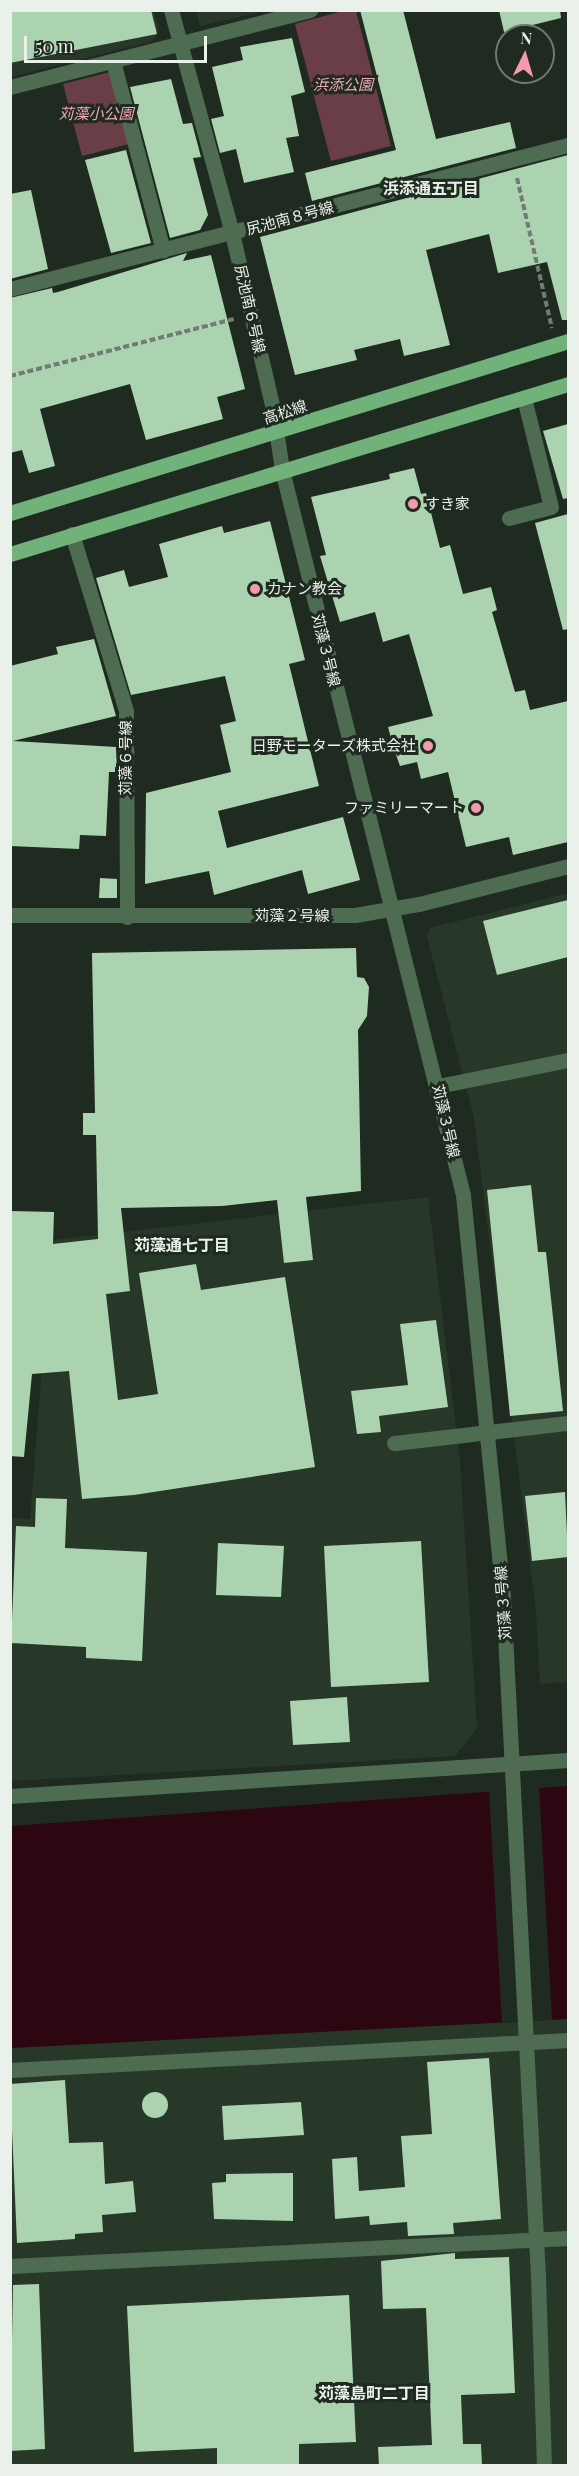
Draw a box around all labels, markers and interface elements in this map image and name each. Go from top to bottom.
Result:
scale bar [27,24,210,62]
north arrow [495,24,555,84]
text: N [520,27,533,49]
text: 50 m [35,34,74,58]
park label: 浜添公園 [313,76,373,94]
park label: 苅藻小公園 [59,105,133,123]
district label: 浜添通五丁目 [383,178,479,198]
street label: 尻池南８号線 [244,198,336,238]
street label: 尻池南６号線 [231,263,269,355]
street label: 高松線 [261,396,309,428]
place label: すき家 [425,495,470,513]
marker: すき家 [406,497,420,511]
place label: カナン教会 [267,580,342,598]
marker: カナン教会 [248,582,262,596]
street label: 苅藻３号線 [308,611,344,689]
street label: 苅藻６号線 [117,721,135,795]
place label: 日野モーターズ株式会社 [251,737,416,755]
marker: 日野モーターズ株式会社 [421,739,435,753]
place label: ファミリーマート [344,799,464,817]
marker: ファミリーマート [469,801,483,815]
street label: 苅藻２号線 [255,907,329,925]
street label: 苅藻３号線 [429,1082,463,1160]
district label: 苅藻通七丁目 [134,1235,230,1255]
street label: 苅藻３号線 [491,1565,515,1641]
district label: 苅藻島町二丁目 [318,2383,430,2403]

